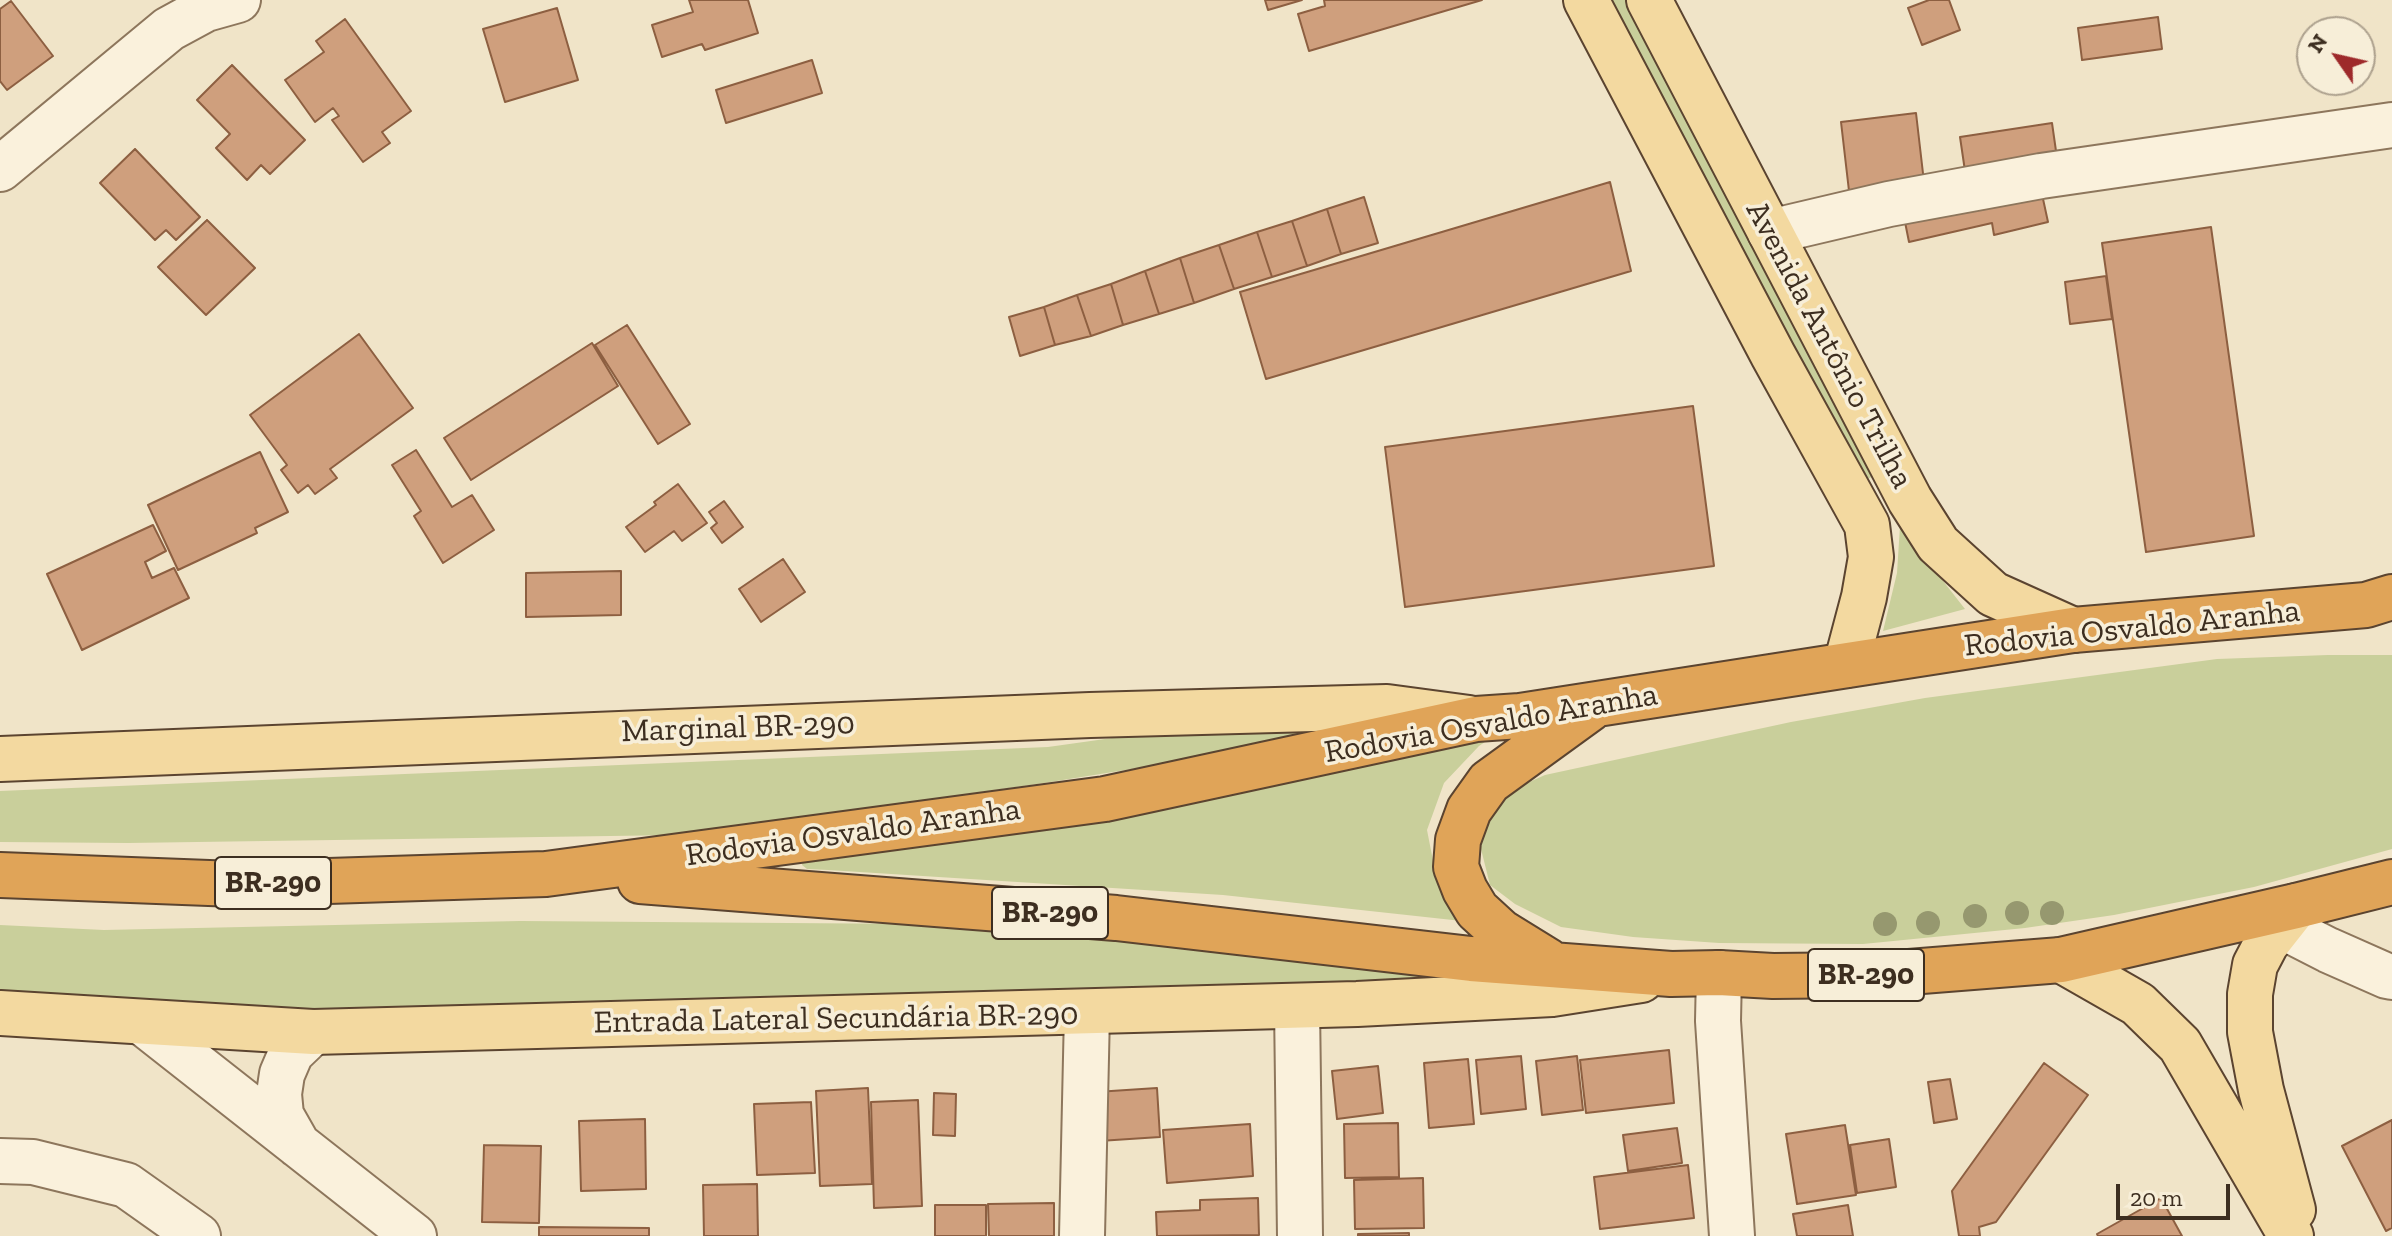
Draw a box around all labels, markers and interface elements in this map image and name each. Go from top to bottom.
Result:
north arrow [2296,16,2376,96]
text: N [2301,29,2333,58]
street label: Avenida Antônio Trilha [1737,195,1921,495]
street label: Rodovia Osvaldo Aranha [1962,592,2302,666]
street label: Rodovia Osvaldo Aranha [1322,676,1660,772]
street label: Marginal BR-290 [620,705,856,751]
street label: Rodovia Osvaldo Aranha [683,791,1023,875]
road number: BR-290 [215,857,331,909]
road number: BR-290 [992,887,1108,939]
road number: BR-290 [1808,949,1924,1001]
street label: Entrada Lateral Secundária BR-290 [593,996,1079,1042]
scale bar [2120,1168,2234,1218]
text: 20 m [2130,1183,2182,1212]

